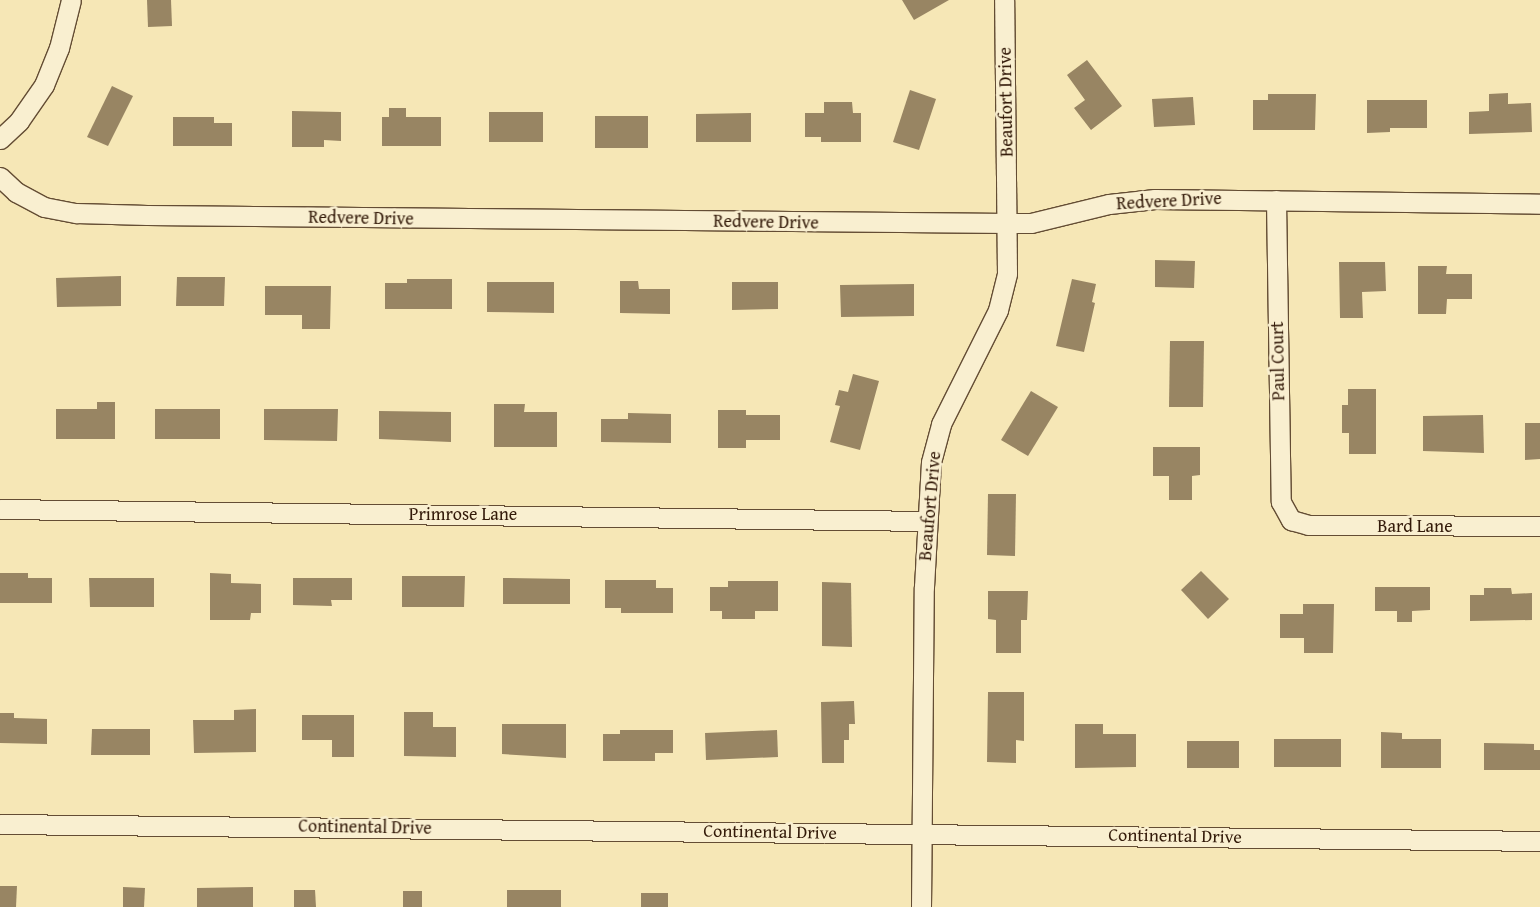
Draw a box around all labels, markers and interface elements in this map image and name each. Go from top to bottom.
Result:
street label: Beaufort Drive [994,47,1018,157]
street label: Redvere Drive [1116,187,1222,215]
street label: Redvere Drive [308,206,414,230]
street label: Redvere Drive [713,210,819,234]
street label: Paul Court [1267,321,1289,401]
street label: Beaufort Drive [914,450,946,562]
street label: Primrose Lane [409,503,517,525]
street label: Bard Lane [1377,515,1453,537]
street label: Continental Drive [298,815,432,839]
street label: Continental Drive [703,820,837,844]
street label: Continental Drive [1108,824,1242,848]

